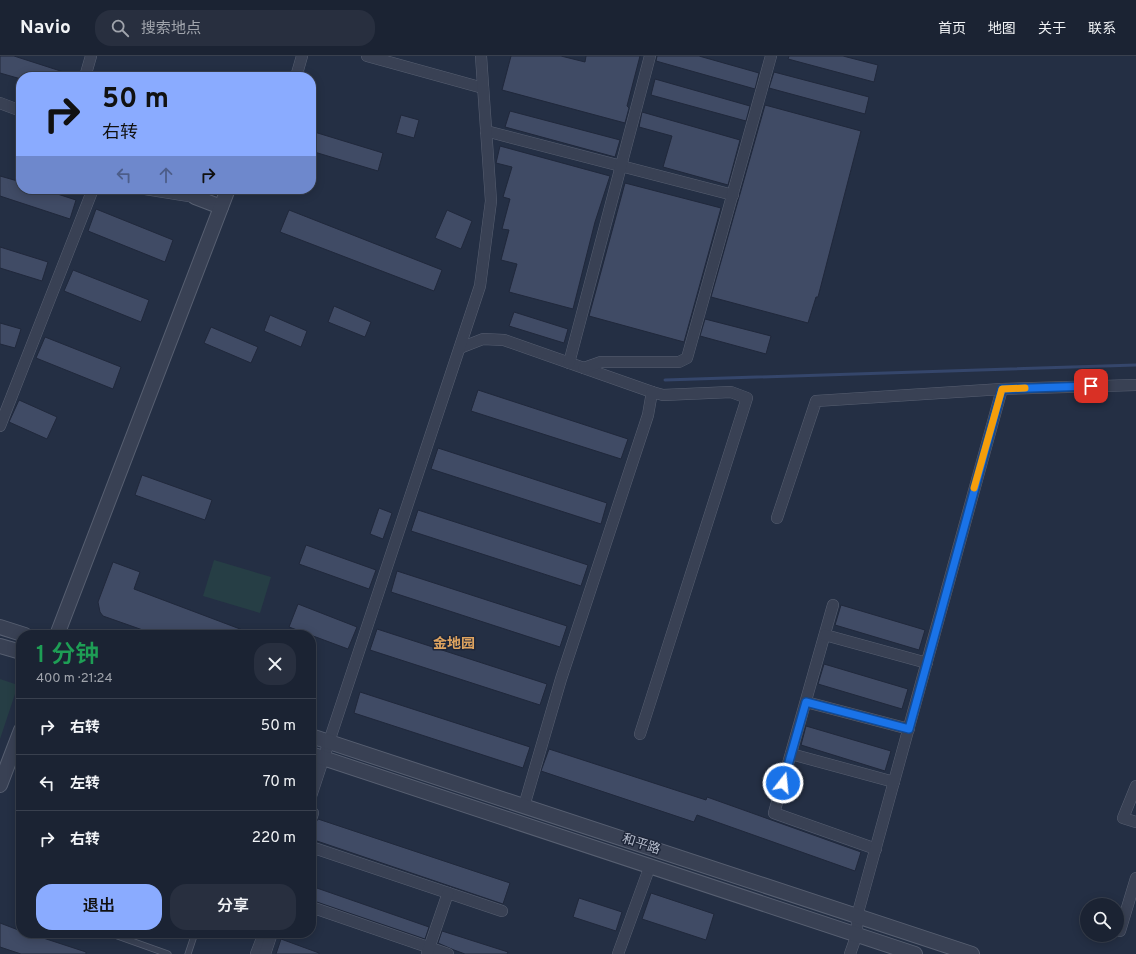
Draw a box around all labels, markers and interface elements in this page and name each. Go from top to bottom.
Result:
search box [95,10,375,46]
text: Navio [20,16,71,40]
icon: search [109,17,131,39]
text: 搜索地点 [141,20,201,39]
text: 首页 [938,21,966,38]
text: 地图 [988,21,1016,38]
text: 关于 [1038,21,1066,38]
text: 联系 [1088,21,1116,38]
text: 50 m [102,82,169,118]
icon: right [36,88,88,140]
text: 右转 [102,122,138,145]
icon: left [113,164,135,186]
icon: ahead [155,164,177,186]
icon: right [197,164,219,186]
pin [1074,369,1108,403]
icon: arrive [1080,375,1102,397]
district label: 金地园 [433,636,475,653]
text: 1 分钟 [36,641,99,671]
button: close [254,643,296,685]
text: 400 m · 21:24 [36,671,112,687]
icon: right [36,716,58,738]
text: 50 m [261,717,296,736]
text: 右转 [70,719,100,738]
position arrow [762,762,804,804]
icon: left [36,772,58,794]
text: 70 m [263,773,296,792]
text: 左转 [70,775,100,794]
icon: right [36,828,58,850]
text: 220 m [252,829,296,848]
text: 右转 [70,831,100,850]
street label: 和平路 [620,831,662,859]
button: 退出 [36,884,162,930]
button: 分享 [170,884,296,930]
map controls [1080,898,1124,942]
button: search [1080,898,1124,942]

